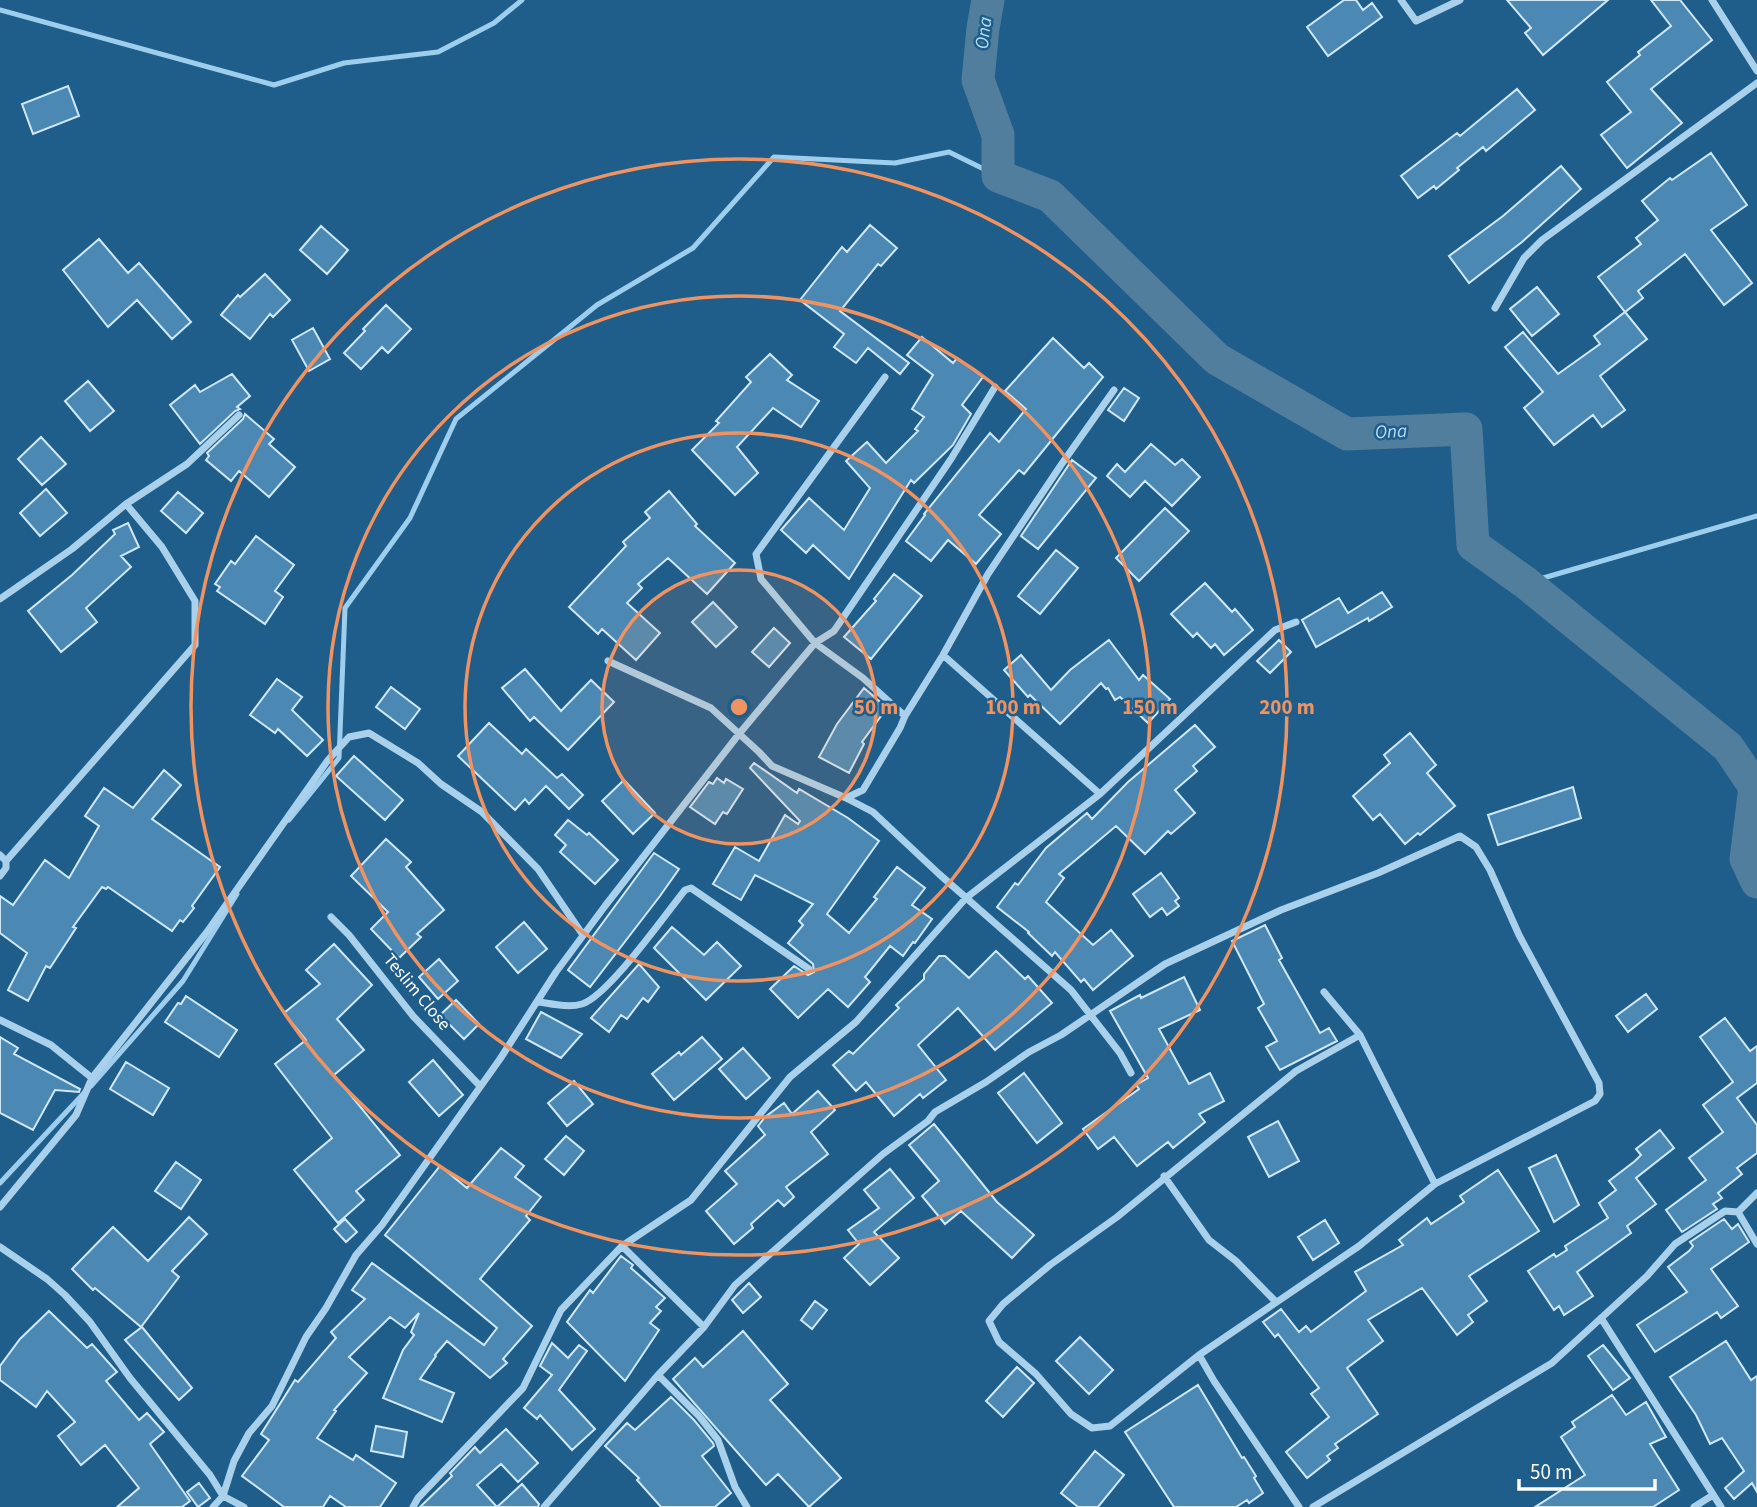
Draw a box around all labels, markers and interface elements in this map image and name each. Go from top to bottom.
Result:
water label: Ona [969,15,999,51]
water label: Ona [1374,418,1408,446]
text: 50 m [854,692,898,722]
text: 100 m [985,692,1041,722]
text: 150 m [1122,692,1178,722]
text: 200 m [1259,692,1315,722]
centre of rings [727,695,751,719]
street label: Teslim Close [377,948,457,1036]
scale bar [1519,1448,1656,1492]
text: 50 m [1530,1457,1572,1487]

